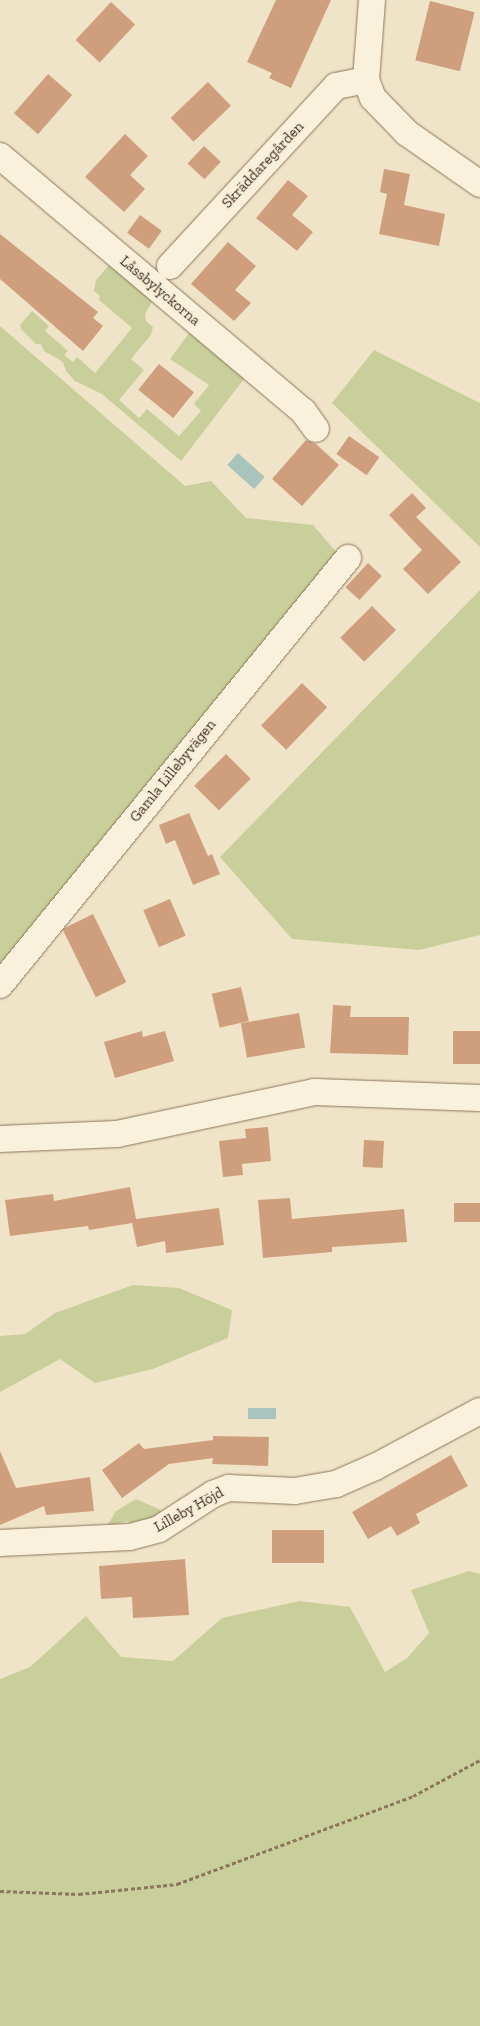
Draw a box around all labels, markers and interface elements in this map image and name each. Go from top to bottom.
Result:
street label: Skräddaregården [218,118,308,212]
street label: Låssbylyckorna [116,252,204,330]
street label: Gamla Lillebyvägen [126,716,220,826]
street label: Lilleby Höjd [151,1483,227,1537]

